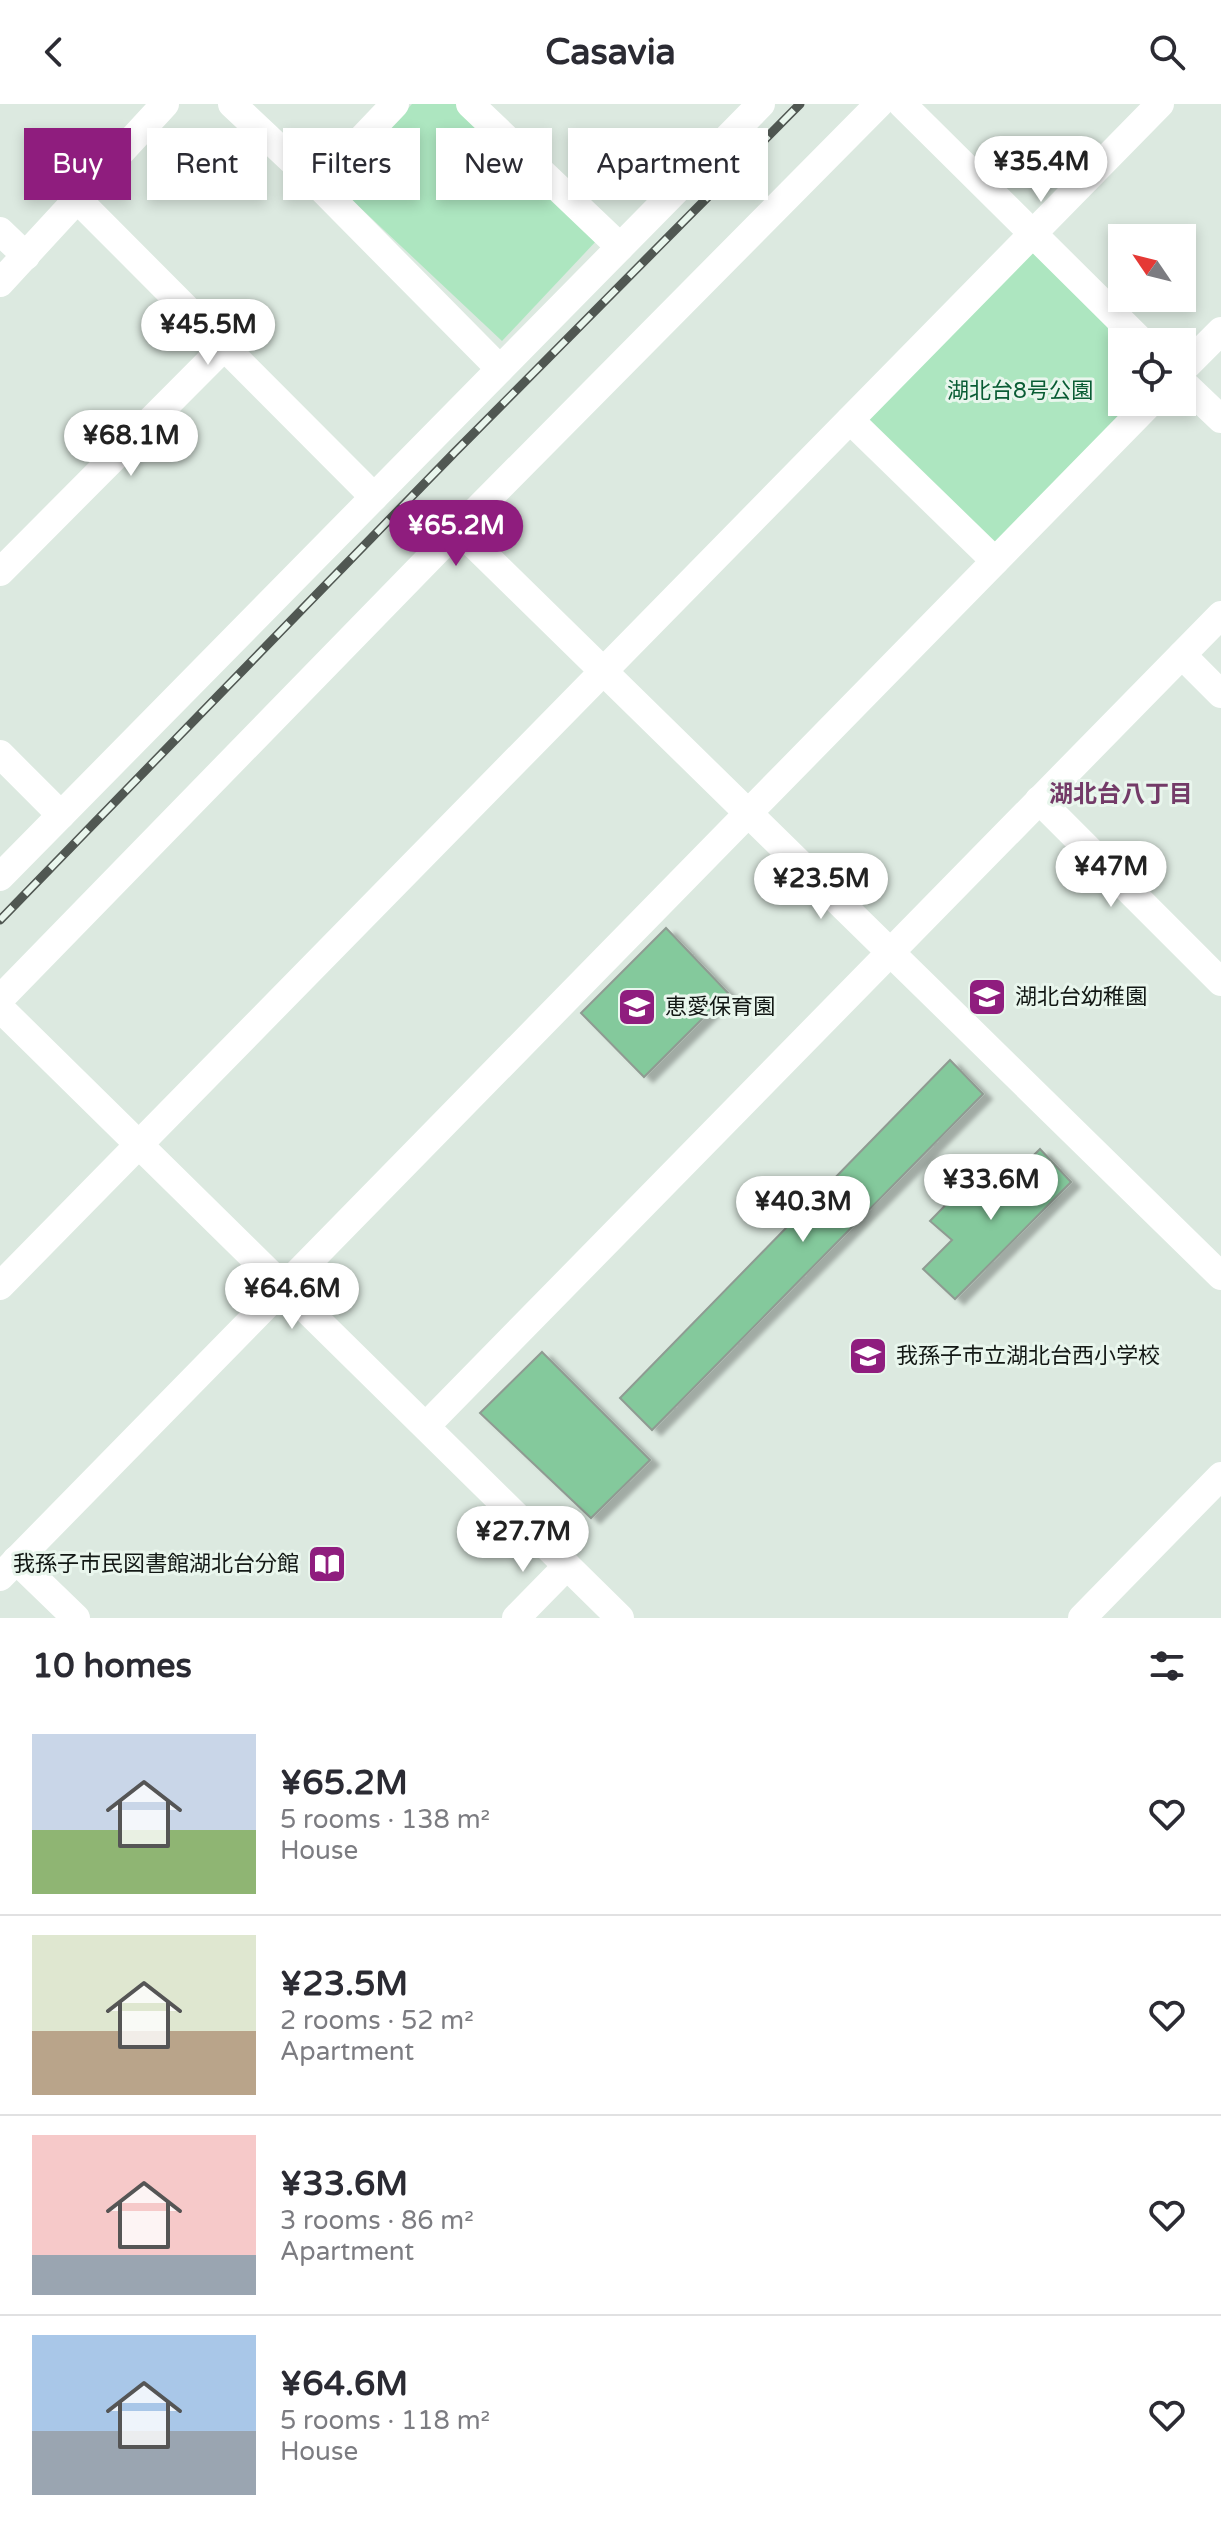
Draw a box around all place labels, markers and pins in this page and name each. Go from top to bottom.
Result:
pin: ¥35.4M [976,136,1106,204]
pin: ¥45.5M [143,299,273,367]
pin: ¥68.1M [66,410,196,478]
pin: ¥65.2M [391,500,521,568]
pin: ¥47M [1064,841,1158,909]
pin: ¥23.5M [756,853,886,921]
school or university icon: 湖北台幼稚園 [966,976,1008,1018]
place label: 湖北台幼稚園 [1015,984,1147,1010]
school or university icon: 恵愛保育園 [616,986,658,1028]
place label: 恵愛保育園 [665,994,775,1020]
pin: ¥33.6M [926,1154,1056,1222]
pin: ¥40.3M [738,1176,868,1244]
pin: ¥64.6M [227,1263,357,1331]
school or university icon: 我孫子市立湖北台西小学校 [847,1335,889,1377]
place label: 我孫子市立湖北台西小学校 [896,1343,1160,1369]
pin: ¥27.7M [458,1506,588,1574]
library icon: 我孫子市民図書館湖北台分館 [306,1543,348,1585]
place label: 我孫子市民図書館湖北台分館 [13,1551,299,1577]

